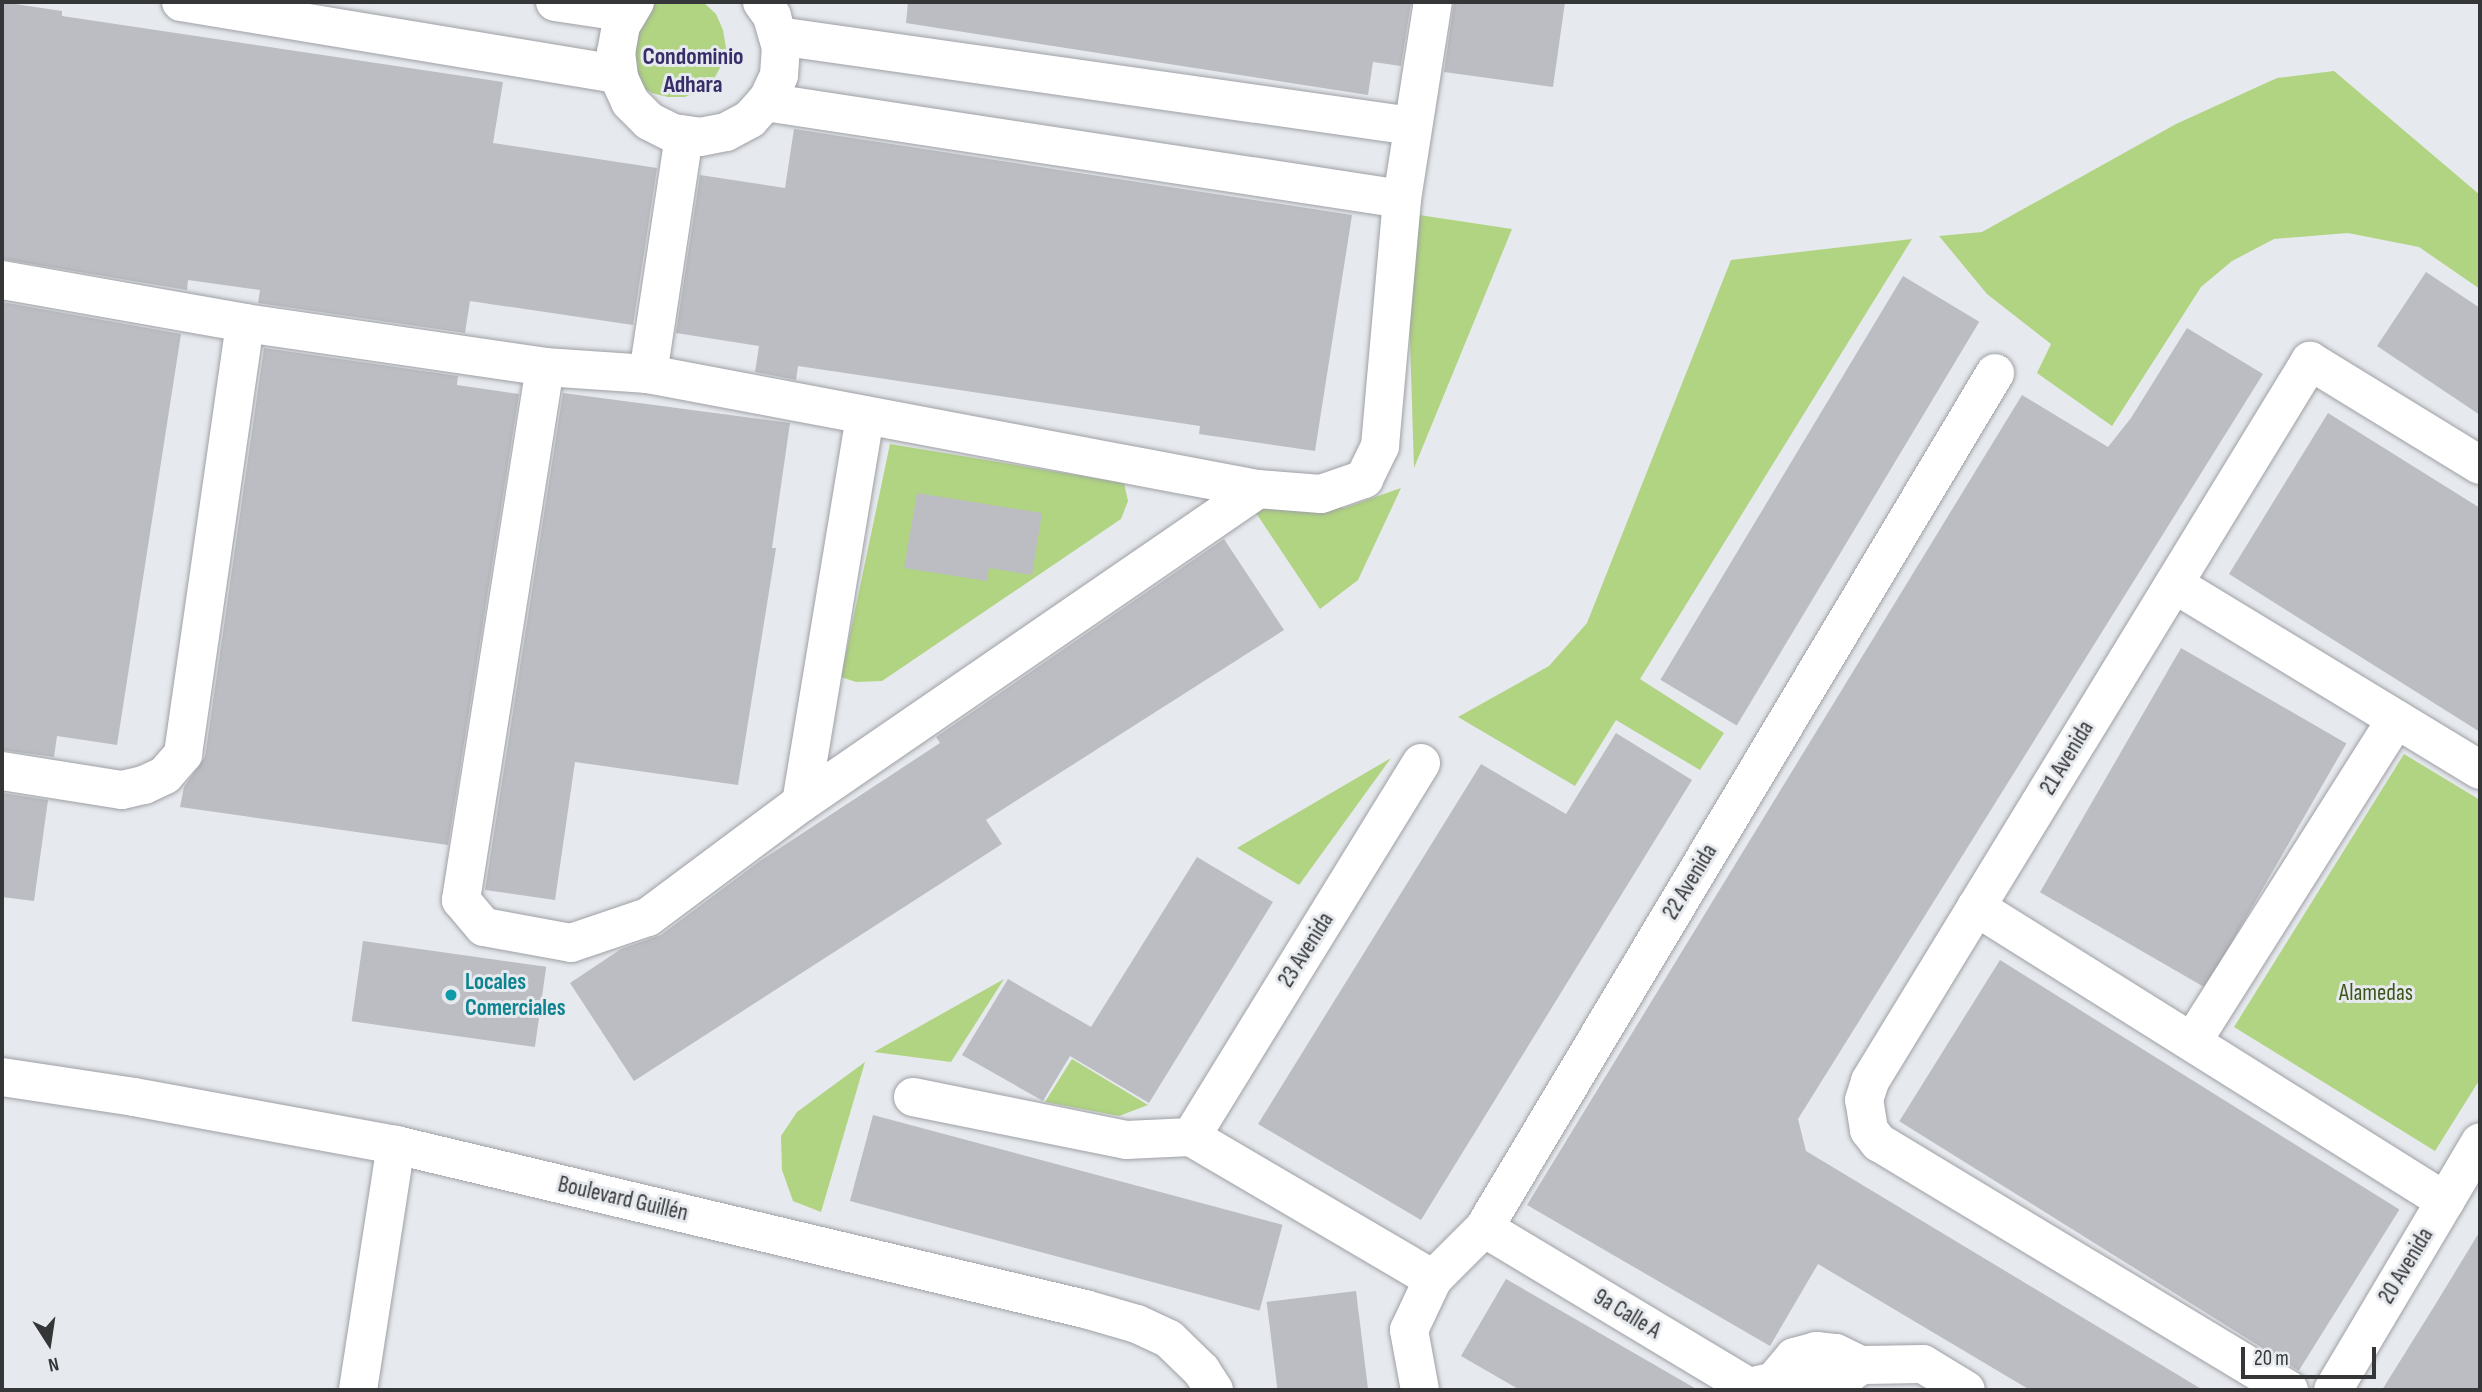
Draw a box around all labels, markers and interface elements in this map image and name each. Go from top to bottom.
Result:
district label: Condominio Adhara [643,43,743,99]
street label: 21 Avenida [2034,716,2100,800]
street label: 22 Avenida [1657,839,1723,925]
street label: 23 Avenida [1272,908,1340,992]
place label: Locales Comerciales [465,968,566,1022]
park label: Alamedas [2339,979,2413,1007]
marker: Locales Comerciales [443,987,459,1003]
street label: Boulevard Guillén [555,1171,691,1227]
street label: 20 Avenida [2373,1223,2439,1309]
street label: 9a Calle A [1588,1283,1666,1345]
north arrow [14,1308,84,1378]
scale bar [2244,1332,2379,1376]
text: 20 m [2254,1346,2289,1371]
text: N [46,1352,61,1376]

